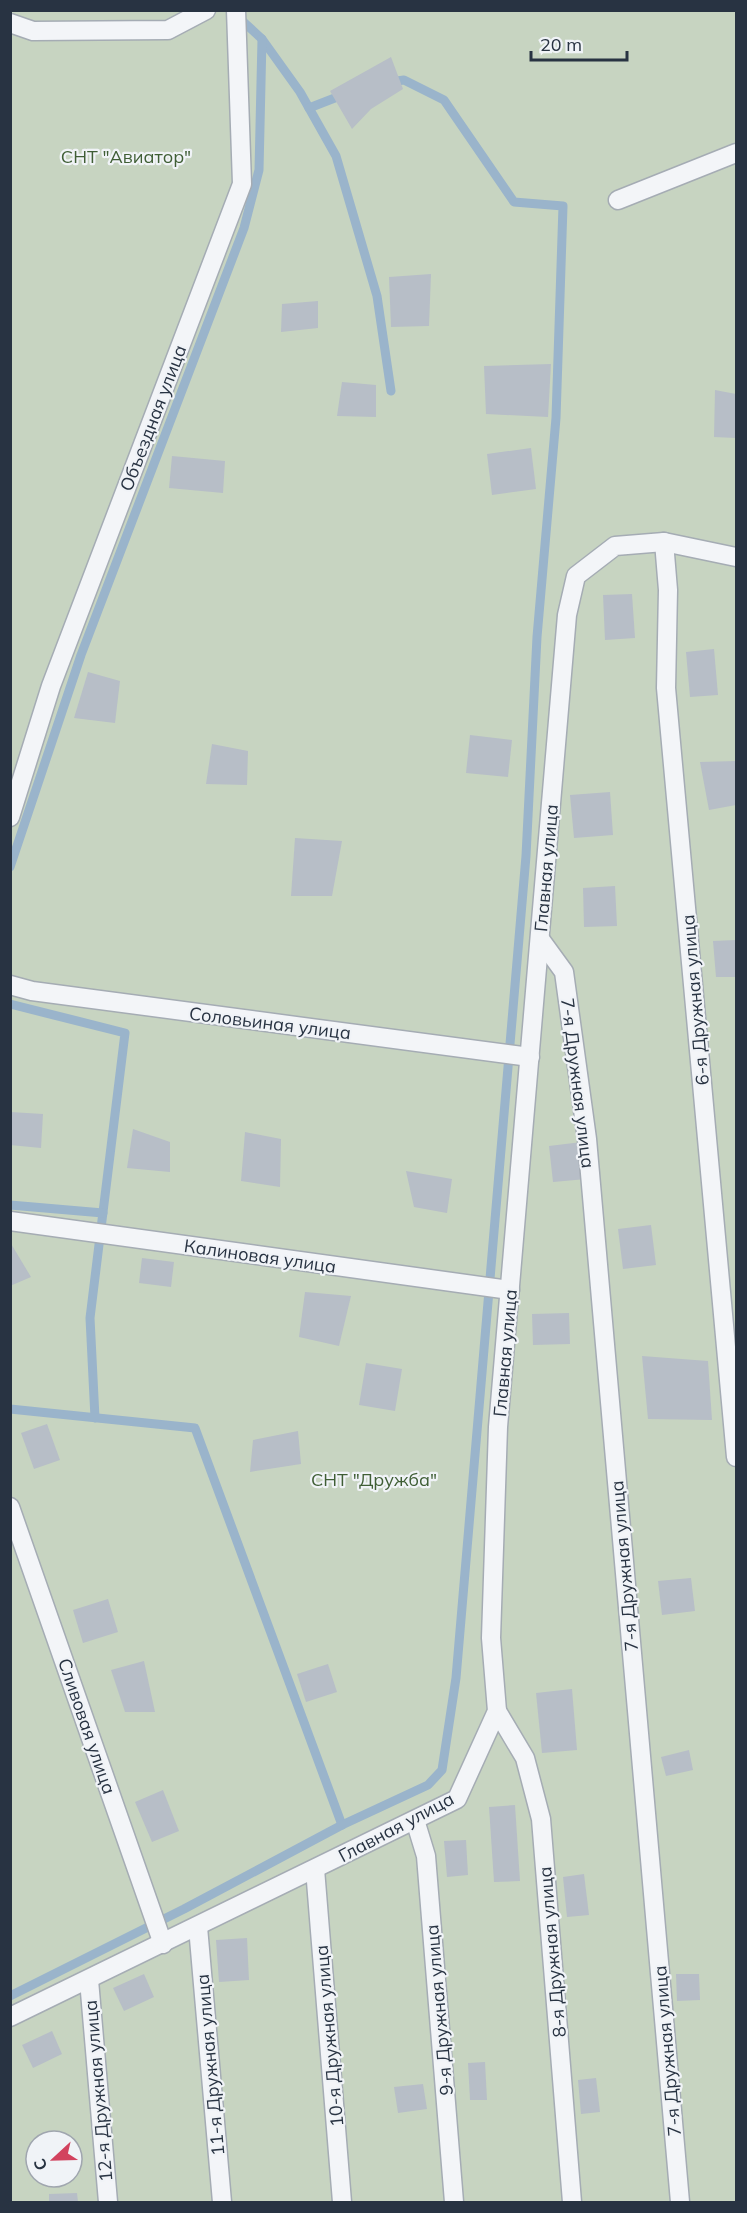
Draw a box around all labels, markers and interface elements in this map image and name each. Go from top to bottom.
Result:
scale bar [531,24,627,62]
text: 20 m [540,33,582,56]
park label: СНТ "Авиатор" [61,145,191,168]
street label: Объездная улица [115,342,191,494]
street label: Главная улица [529,803,563,933]
street label: 6-я Дружная улица [676,914,714,1086]
street label: 7-я Дружная улица [556,997,600,1169]
street label: Соловьиная улица [188,1002,352,1044]
street label: Калиновая улица [182,1234,338,1278]
street label: Главная улица [488,1288,522,1418]
park label: СНТ "Дружба" [311,1468,437,1491]
street label: 7-я Дружная улица [605,1480,643,1652]
street label: Сливовая улица [53,1655,121,1797]
street label: Главная улица [334,1787,458,1867]
street label: 8-я Дружная улица [533,1866,571,2038]
street label: 9-я Дружная улица [420,1924,458,2096]
street label: 10-я Дружная улица [310,1944,348,2128]
street label: 7-я Дружная улица [648,1965,686,2137]
street label: 11-я Дружная улица [191,1973,229,2157]
street label: 12-я Дружная улица [79,1999,117,2183]
north arrow [24,2129,84,2189]
text: С [29,2156,51,2173]

